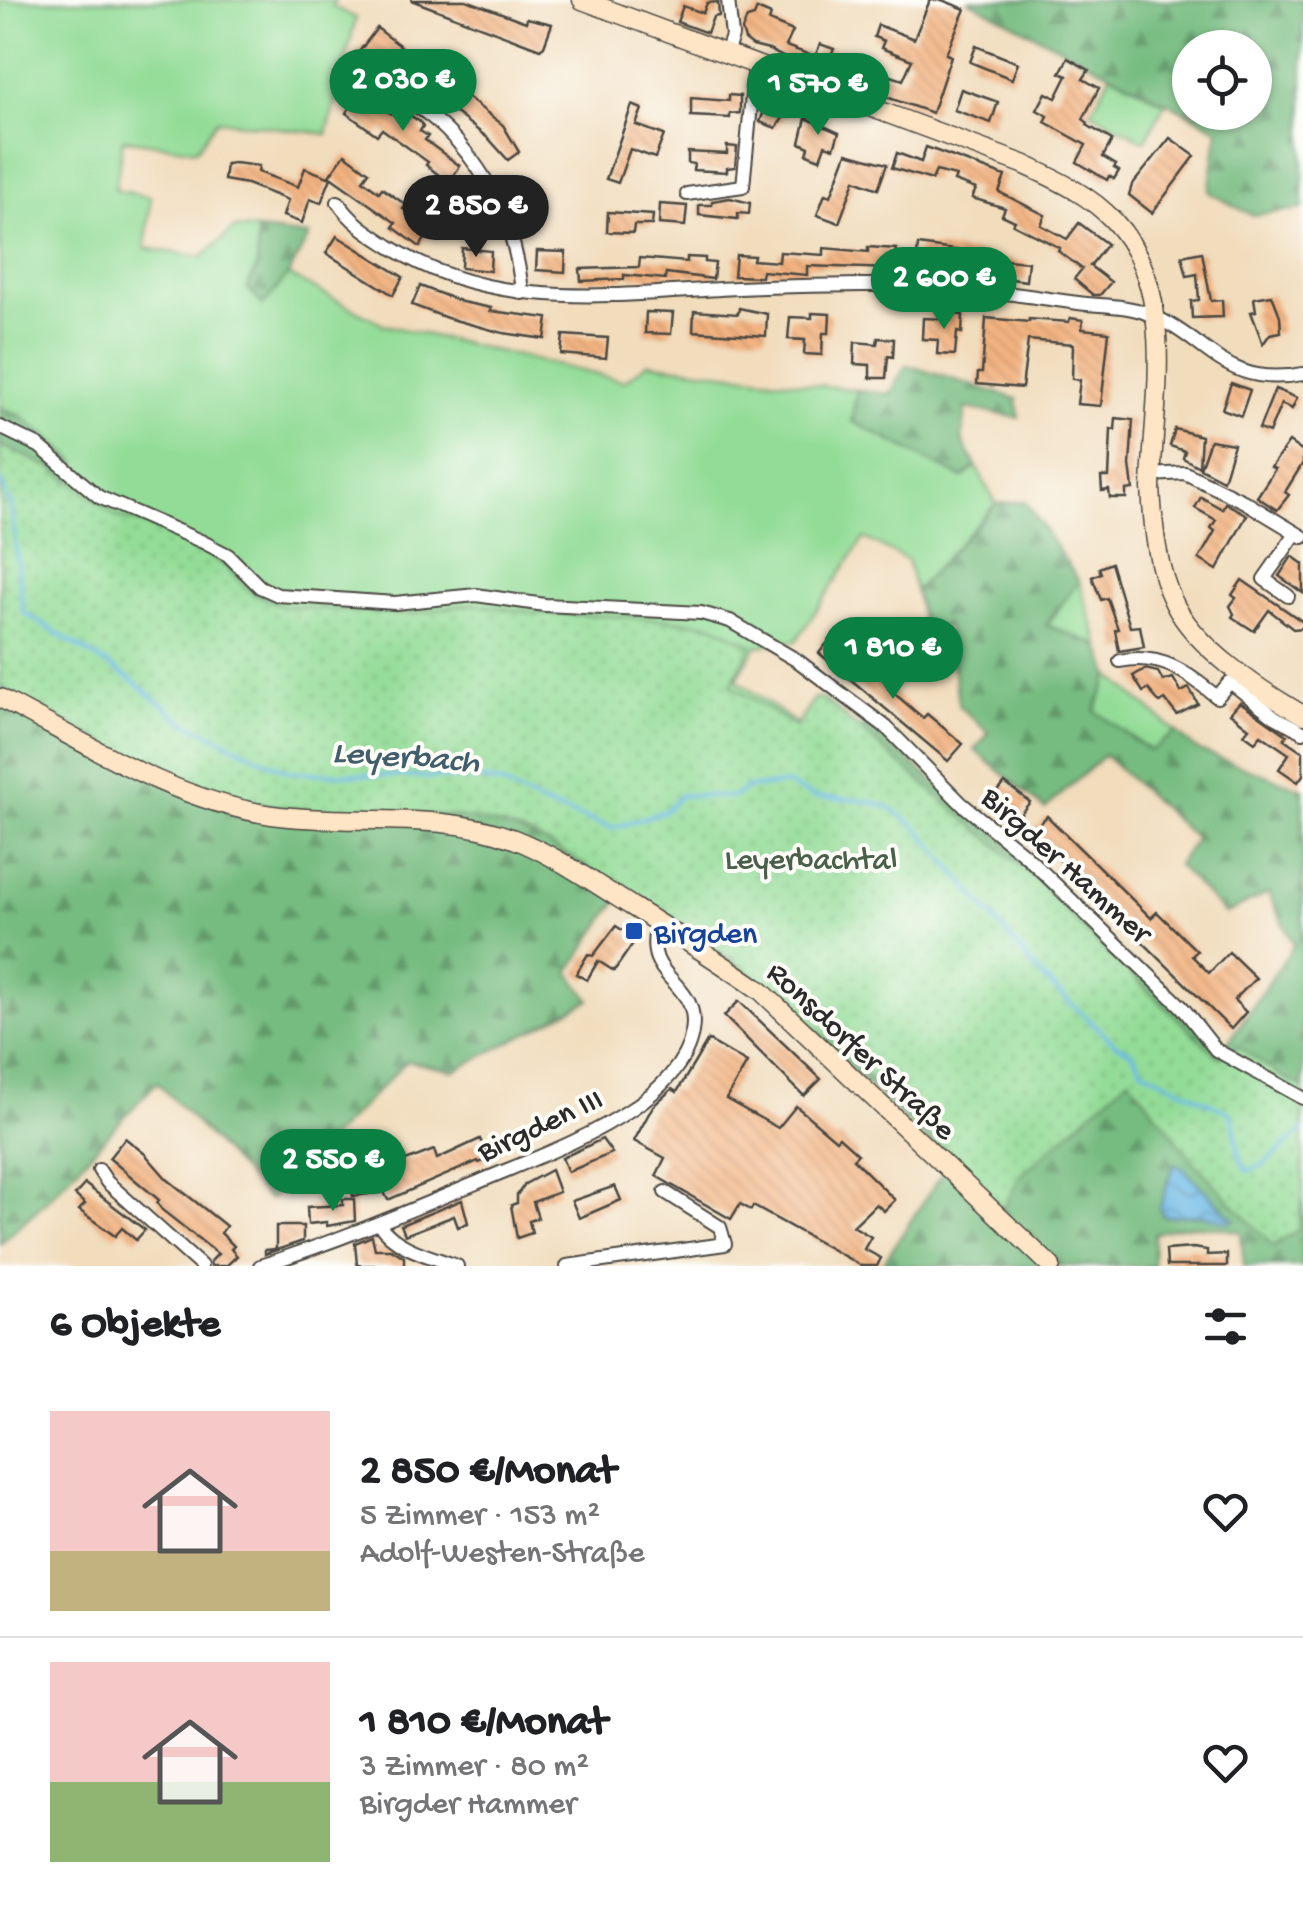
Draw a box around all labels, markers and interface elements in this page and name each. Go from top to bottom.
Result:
map controls [1172,30,1272,130]
button: locate [1172,30,1272,130]
pin: 2 030 € [311,49,495,134]
pin: 1 570 € [726,53,910,138]
text: 2 030 € [352,62,454,100]
text: 1 570 € [769,66,867,104]
pin: 2 850 € [384,175,568,260]
text: 2 850 € [425,188,527,226]
pin: 2 600 € [852,247,1036,332]
text: 2 600 € [893,260,995,298]
pin: 1 810 € [801,617,985,702]
text: 1 810 € [845,630,941,668]
water label: Leyerbach [331,734,482,785]
street label: Birgder Hammer [971,780,1160,955]
park label: Leyerbachtal [725,843,897,881]
place label: Birgden [653,917,757,955]
marker: Birgden [623,920,645,942]
street label: Ronsdorfer Straße [757,955,963,1151]
street label: Birgden III [471,1082,610,1173]
pin: 2 550 € [241,1129,425,1214]
text: 2 550 € [282,1142,384,1180]
icon: filters [1198,1299,1253,1354]
text: 6 Objekte [50,1302,220,1351]
text: 2 850 €/Monat [360,1449,616,1498]
icon: home [130,1451,250,1571]
icon: heart [1198,1484,1253,1539]
text: 5 Zimmer · 153 m² [360,1498,600,1536]
text: Adolf-Westen-Straße [360,1536,644,1574]
text: 1 810 €/Monat [360,1700,607,1749]
icon: home [130,1702,250,1822]
icon: heart [1198,1735,1253,1790]
text: 3 Zimmer · 80 m² [360,1749,589,1787]
text: Birgder Hammer [360,1787,576,1825]

